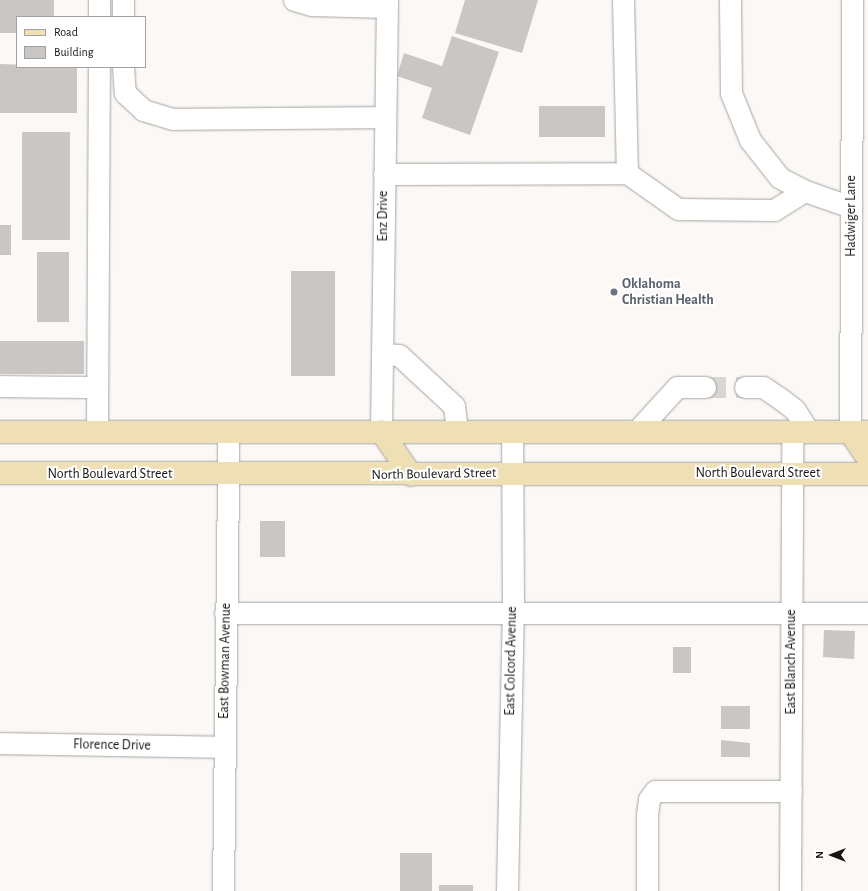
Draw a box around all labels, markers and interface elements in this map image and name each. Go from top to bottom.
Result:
legend [16,16,146,68]
text: Road [54,26,78,38]
text: Building [54,46,94,58]
street label: Hadwiger Lane [843,175,859,257]
street label: Enz Drive [375,190,391,242]
place label: Oklahoma Christian Health [622,276,714,308]
marker: Oklahoma Christian Health [609,287,619,297]
street label: North Boulevard Street [371,465,497,483]
street label: North Boulevard Street [696,465,820,481]
street label: North Boulevard Street [48,466,172,482]
street label: East Bowman Avenue [216,603,234,719]
street label: East Colcord Avenue [502,606,520,716]
street label: East Blanch Avenue [783,609,799,715]
street label: Florence Drive [73,736,151,754]
north arrow [812,835,852,875]
text: N [814,851,825,859]

